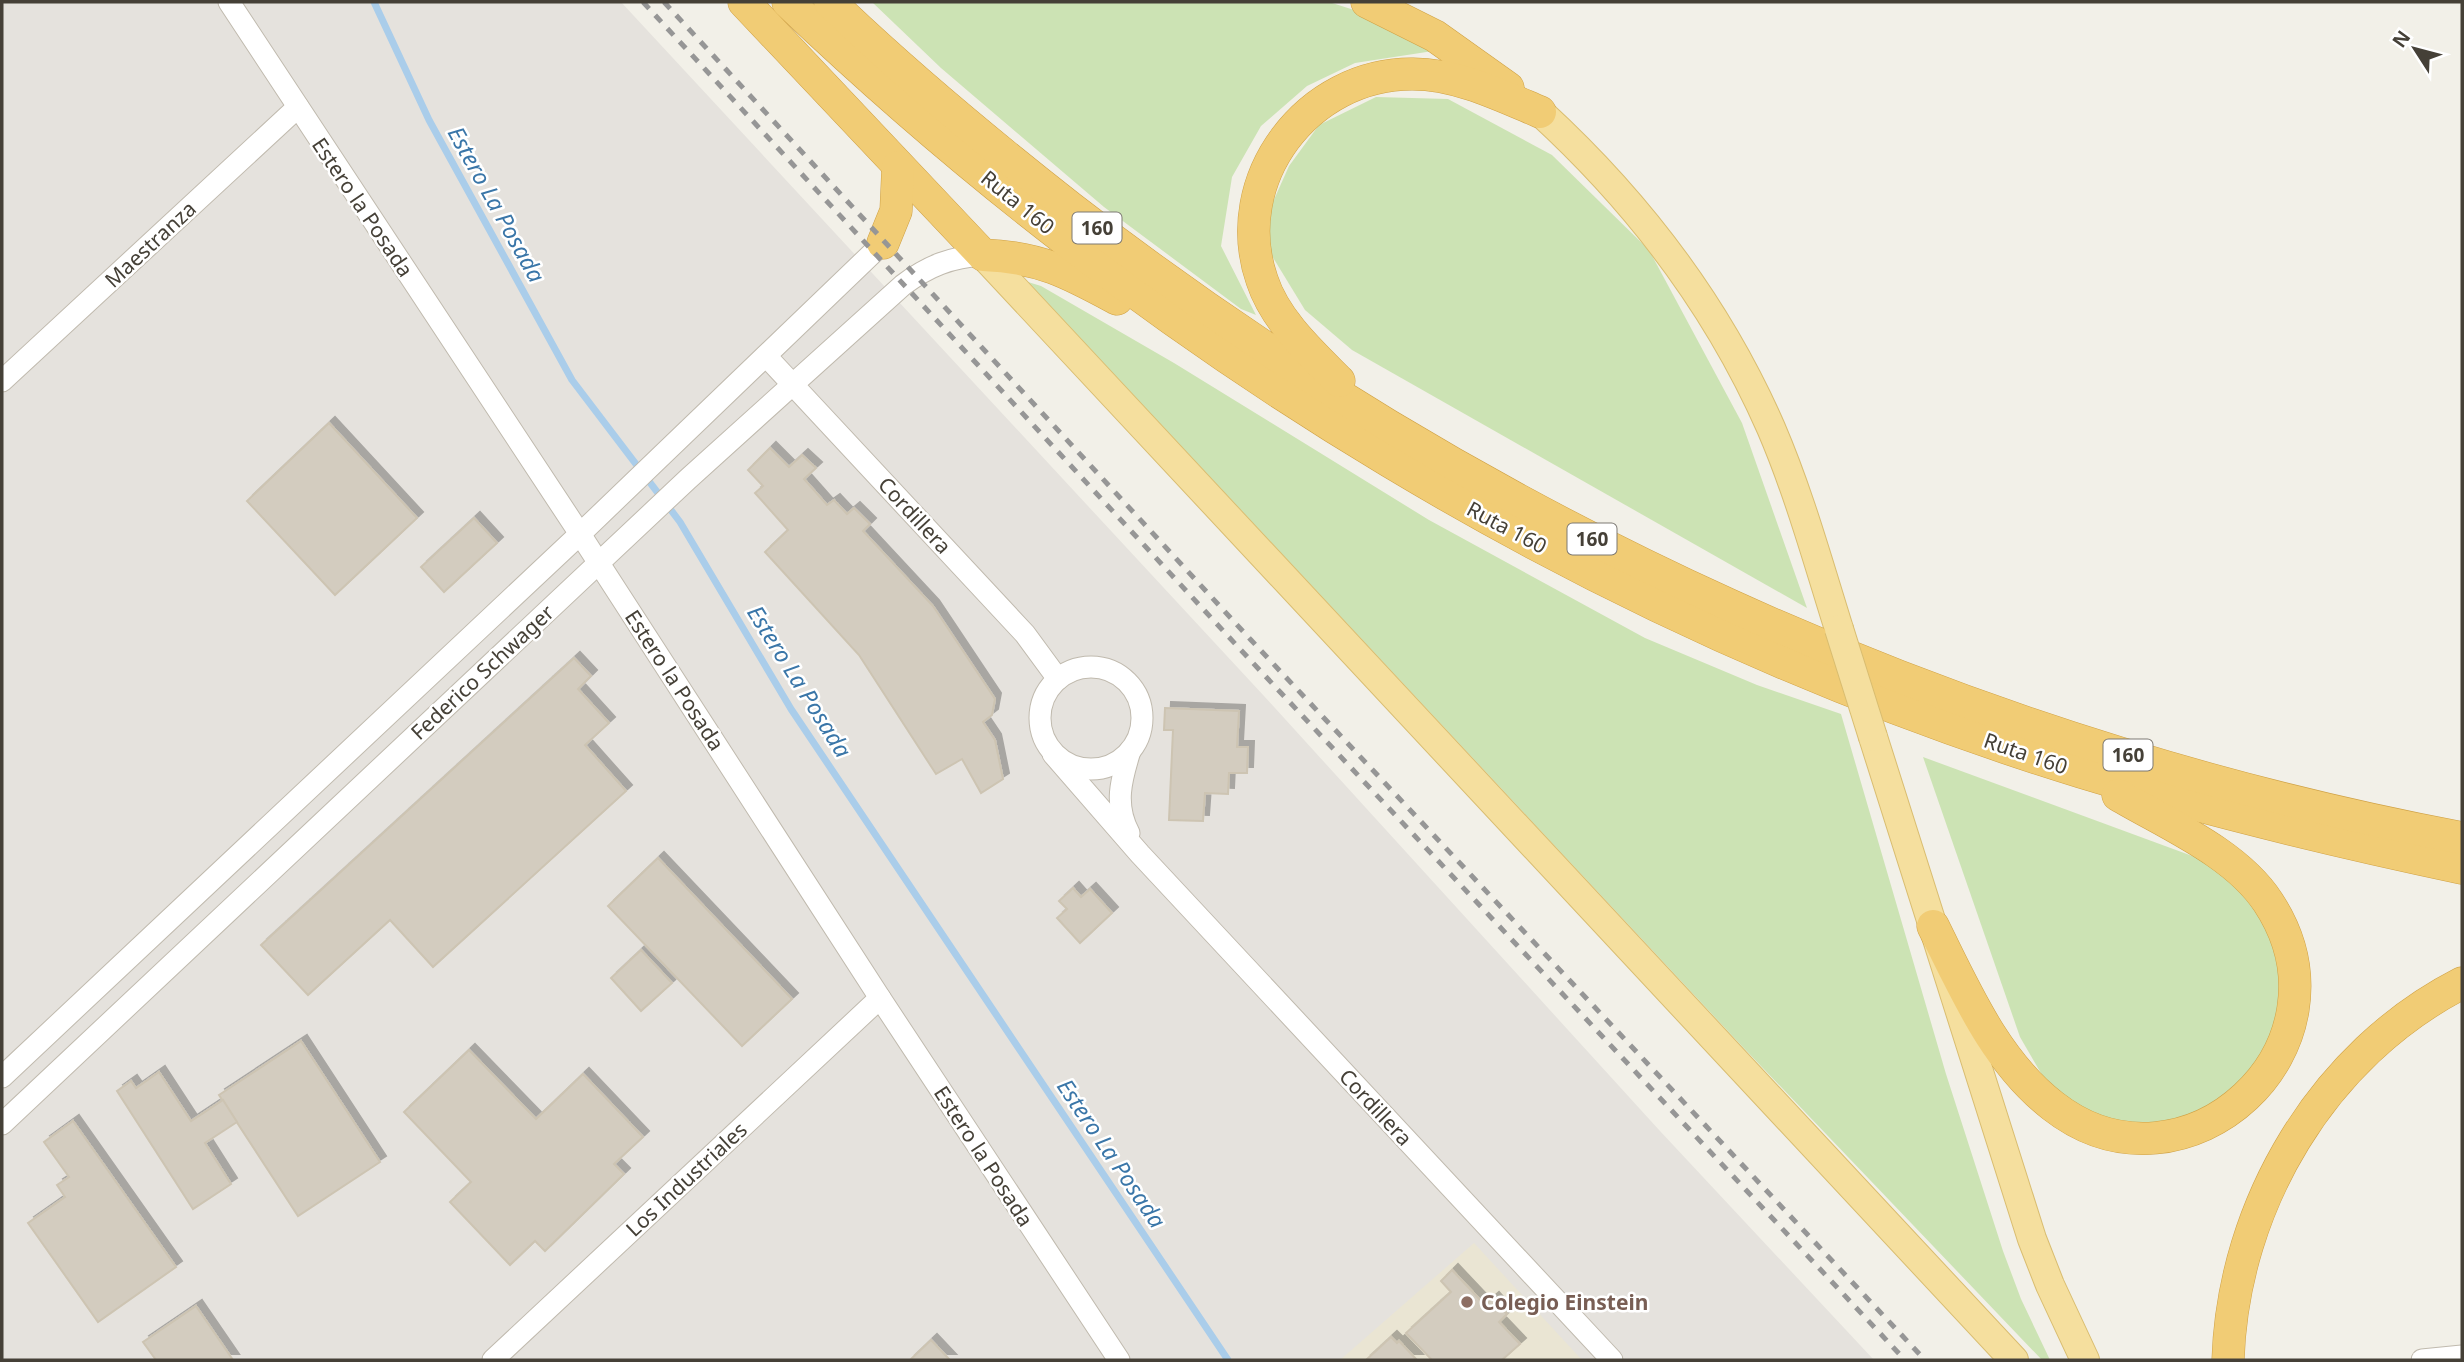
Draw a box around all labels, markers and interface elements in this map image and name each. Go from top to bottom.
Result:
north arrow [2380,14,2450,84]
text: N [2386,25,2416,53]
water label: Estero La Posada [441,120,553,288]
street label: Estero la Posada [306,132,420,282]
street label: Ruta 160 [975,164,1061,240]
street label: Maestranza [98,195,202,293]
road number: 160 [1072,212,1122,244]
street label: Cordillera [872,471,958,559]
street label: Ruta 160 [1462,494,1552,560]
road number: 160 [1568,524,1616,554]
street label: Federico Schwager [404,598,560,746]
water label: Estero La Posada [740,599,860,763]
street label: Estero la Posada [619,604,731,756]
street label: Ruta 160 [1980,726,2072,780]
road number: 160 [2104,740,2152,770]
street label: Cordillera [1333,1063,1419,1151]
water label: Estero La Posada [1050,1072,1174,1234]
street label: Estero la Posada [928,1080,1040,1232]
street label: Los Industriales [619,1116,753,1242]
place label: Colegio Einstein [1481,1288,1648,1316]
marker: Colegio Einstein [1459,1294,1475,1310]

